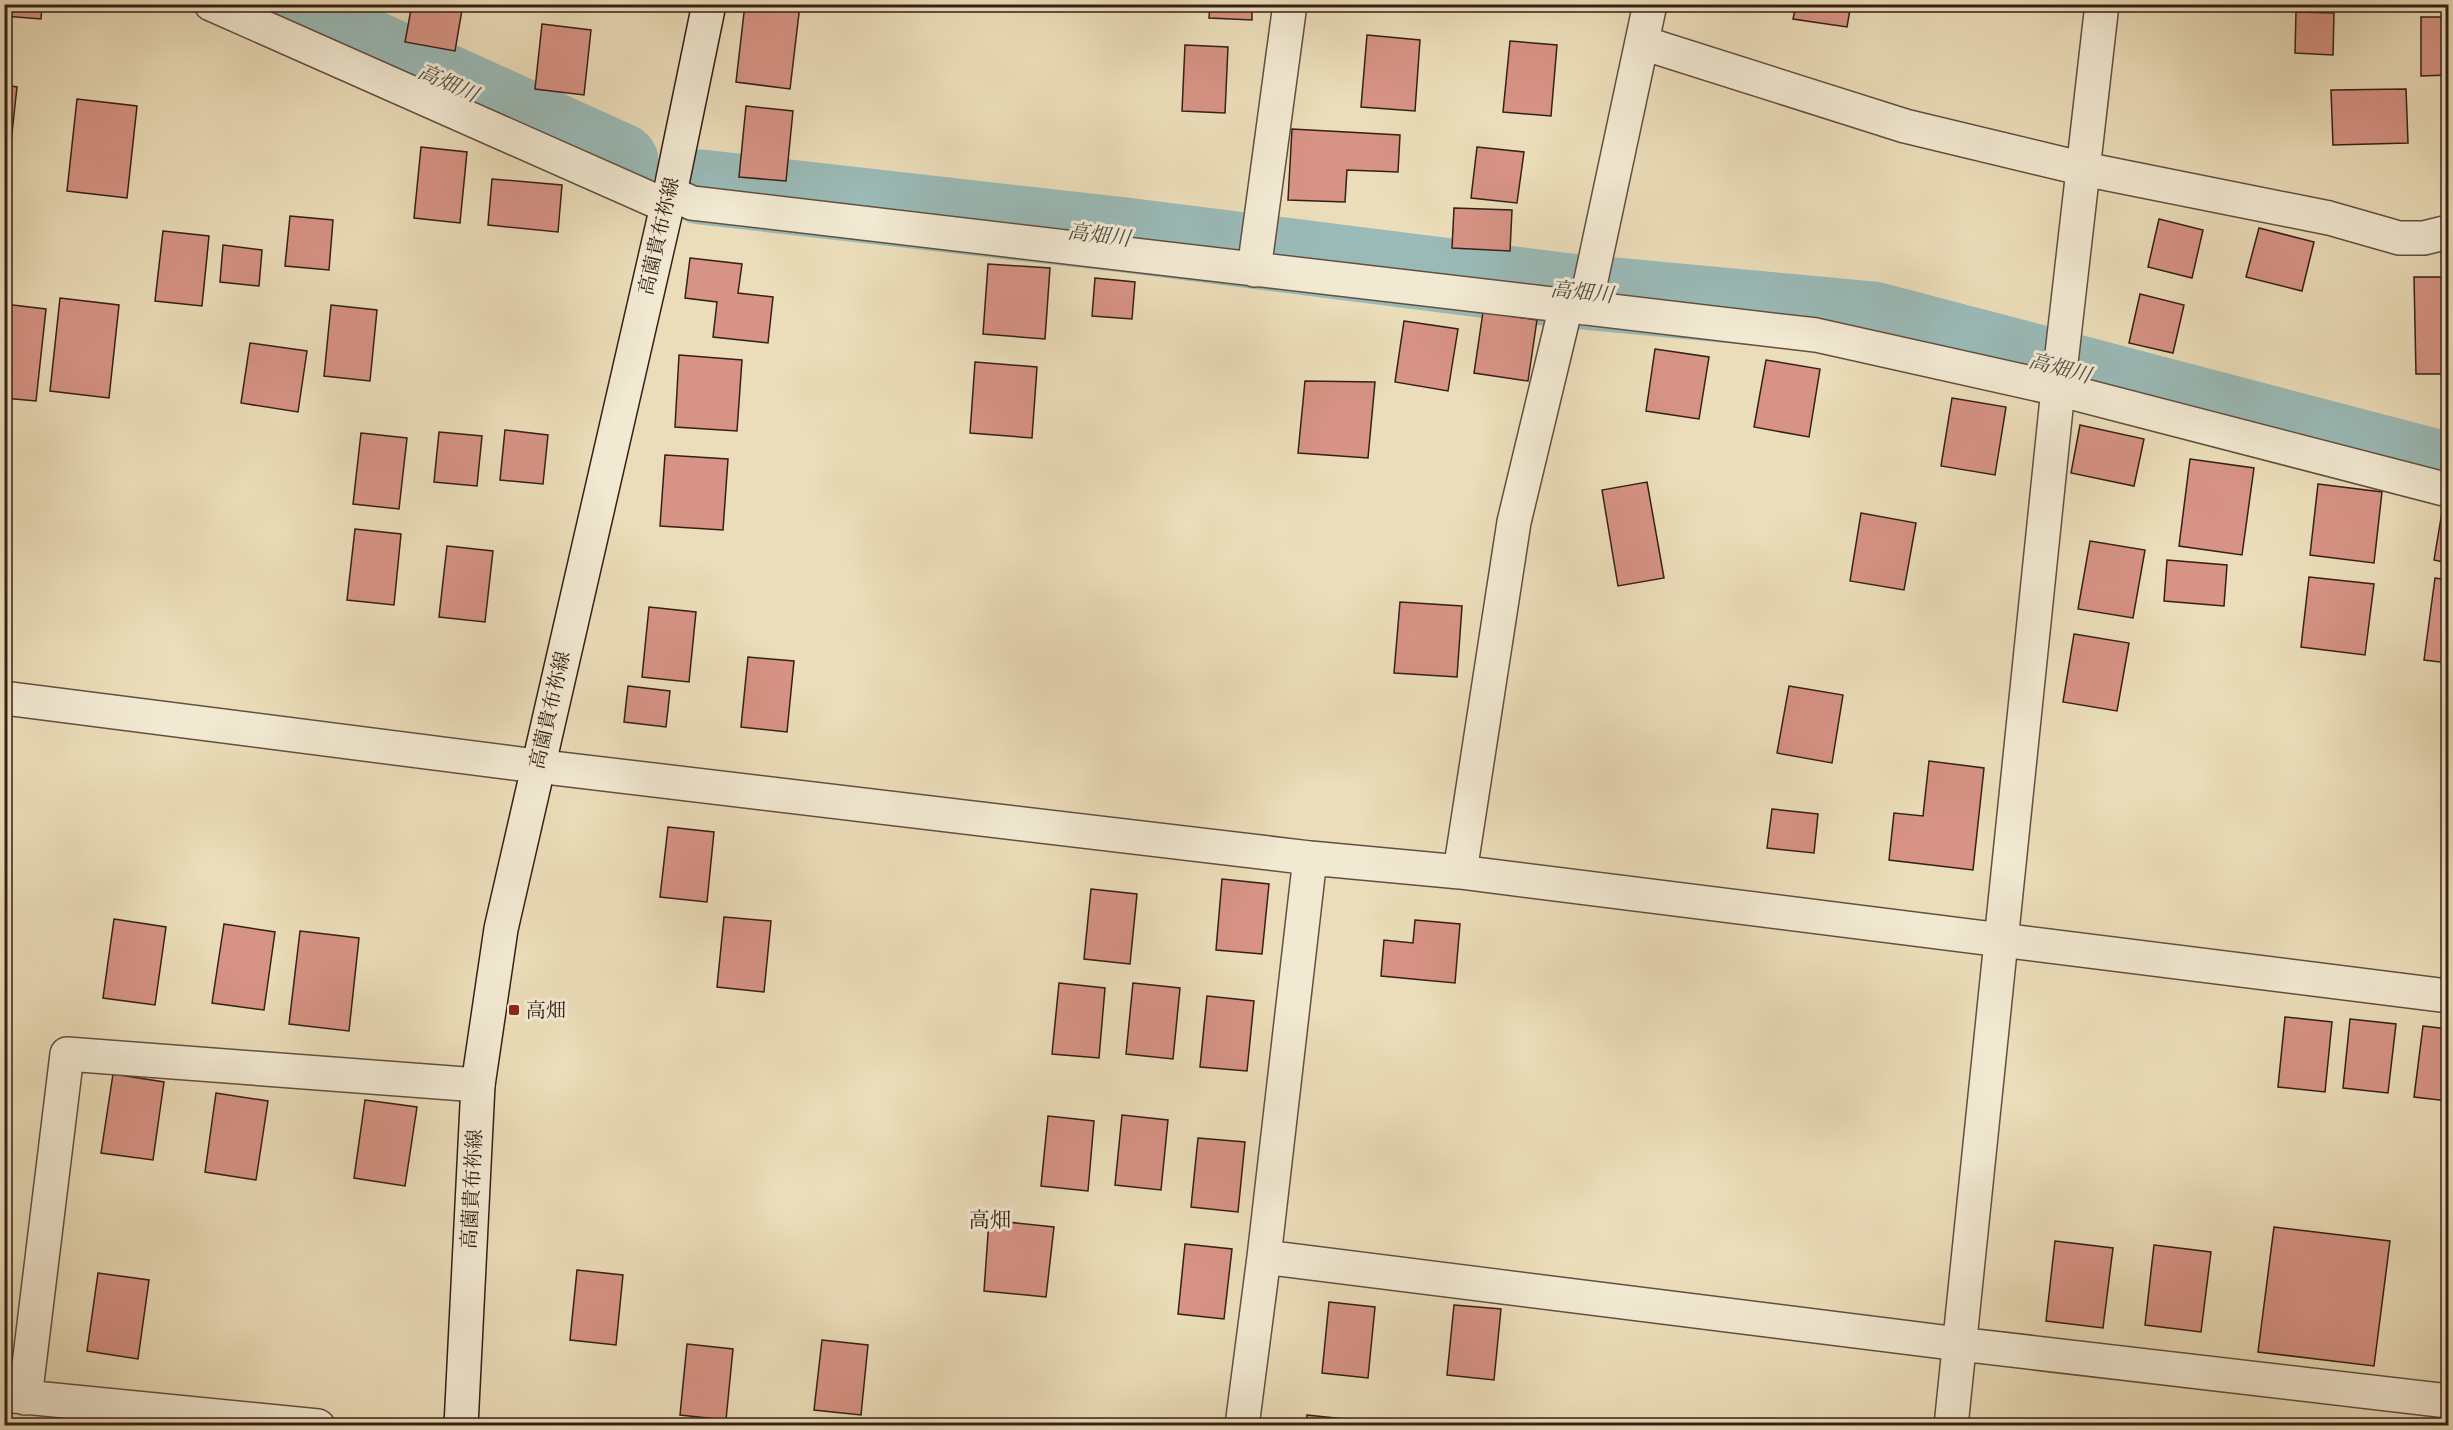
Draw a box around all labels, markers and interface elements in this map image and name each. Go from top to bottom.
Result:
water label: 高畑川 [414,59,483,108]
street label: 高薗貴布祢線 [634,175,684,297]
water label: 高畑川 [1066,219,1134,251]
water label: 高畑川 [1549,277,1617,307]
water label: 高畑川 [2026,348,2095,388]
street label: 高薗貴布祢線 [525,649,575,771]
place label: 高畑 [526,999,566,1022]
marker: 高畑 [507,1003,521,1017]
street label: 高薗貴布祢線 [457,1128,487,1250]
district label: 高畑 [969,1208,1011,1232]

